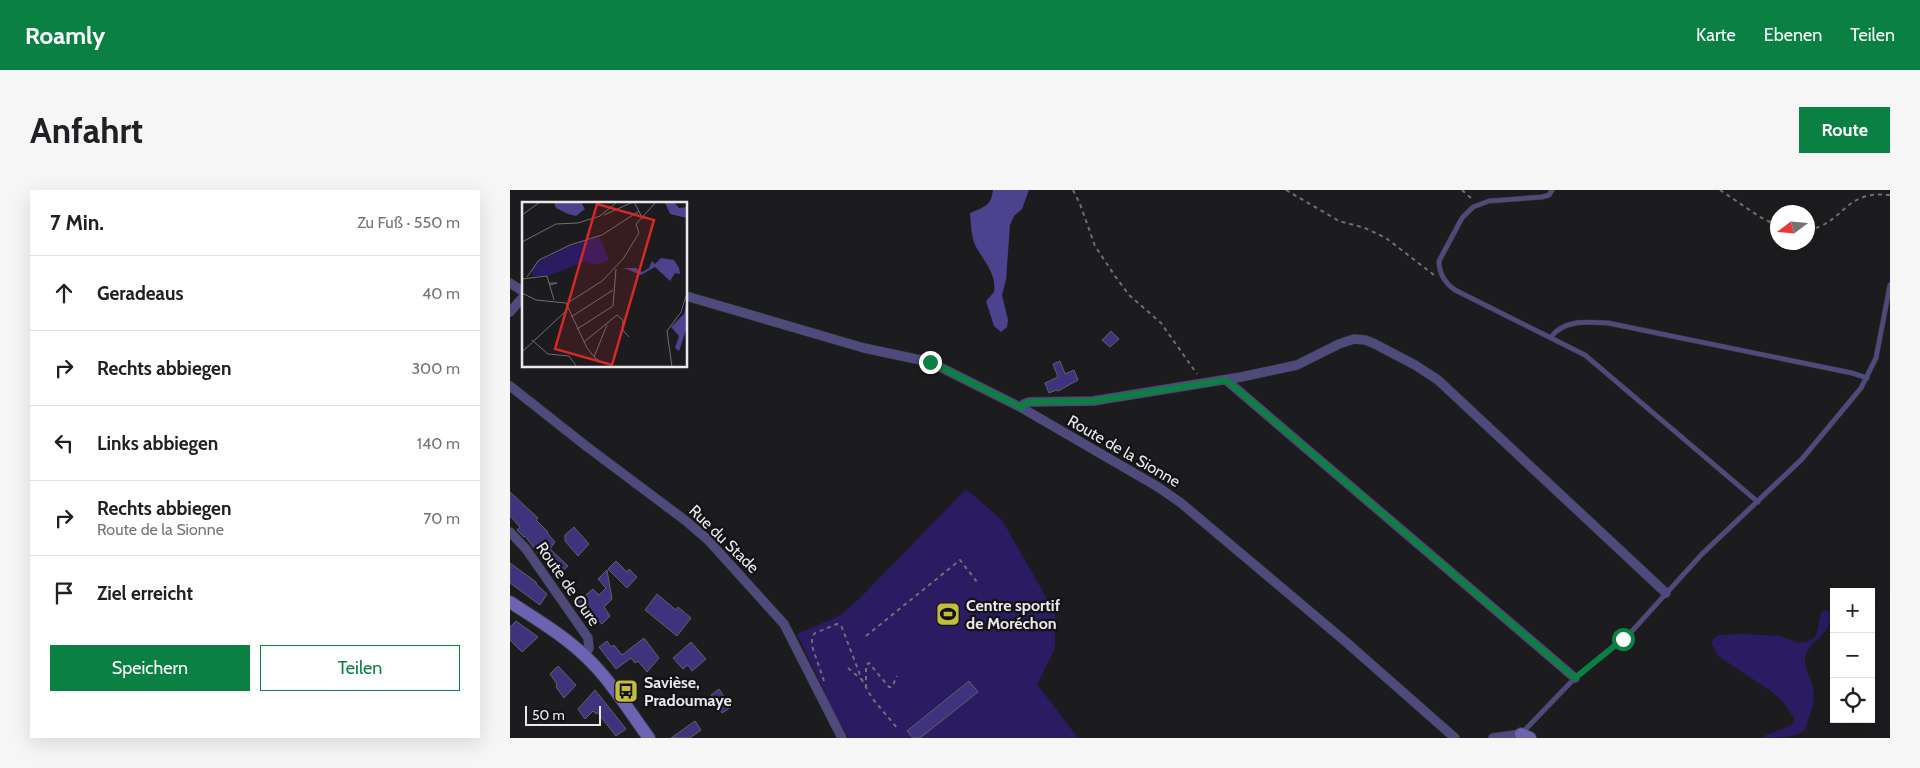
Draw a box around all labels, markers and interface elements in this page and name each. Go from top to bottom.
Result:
text: Roamly [25,21,105,50]
text: Karte [1696,24,1736,46]
text: Ebenen [1764,24,1822,46]
text: Teilen [1850,24,1895,46]
button: Route [1799,107,1890,153]
text: Anfahrt [30,109,143,152]
inset map [522,202,688,368]
north arrow [1770,205,1815,250]
text: 7 Min. [50,210,104,235]
text: Zu Fuß · 550 m [357,213,460,232]
icon: ahead [50,279,78,307]
text: Geradeaus [97,282,183,305]
text: 40 m [422,284,460,303]
route end [919,351,942,374]
icon: right [50,354,78,382]
text: Rechts abbiegen [97,357,231,380]
text: 300 m [411,359,460,378]
street label: Route de la Sionne [1064,411,1184,491]
icon: left [50,429,78,457]
text: Links abbiegen [97,432,218,455]
text: 140 m [417,434,460,453]
text: Rechts abbiegen [97,497,231,520]
street label: Rue du Stade [685,501,763,577]
icon: right [50,504,78,532]
text: 70 m [423,509,460,528]
text: Route de la Sionne [97,520,224,539]
street label: Route de Oure [532,538,604,630]
icon: arrive [50,579,78,607]
text: Ziel erreicht [97,582,193,605]
map controls [1830,588,1875,723]
button: + [1830,588,1875,633]
place label: Centre sportif de Moréchon [966,596,1061,633]
sports icon: Centre sportif de Moréchon [935,601,961,627]
route start [1612,628,1635,651]
button: − [1830,633,1875,678]
button: Speichern [50,645,250,691]
button: Teilen [260,645,460,691]
place label: Savièse, Pradoumaye [644,673,732,710]
bus stop icon: Savièse, Pradoumaye [613,678,639,704]
button: locate [1830,678,1875,723]
scale bar [525,703,601,726]
text: 50 m [532,706,565,724]

